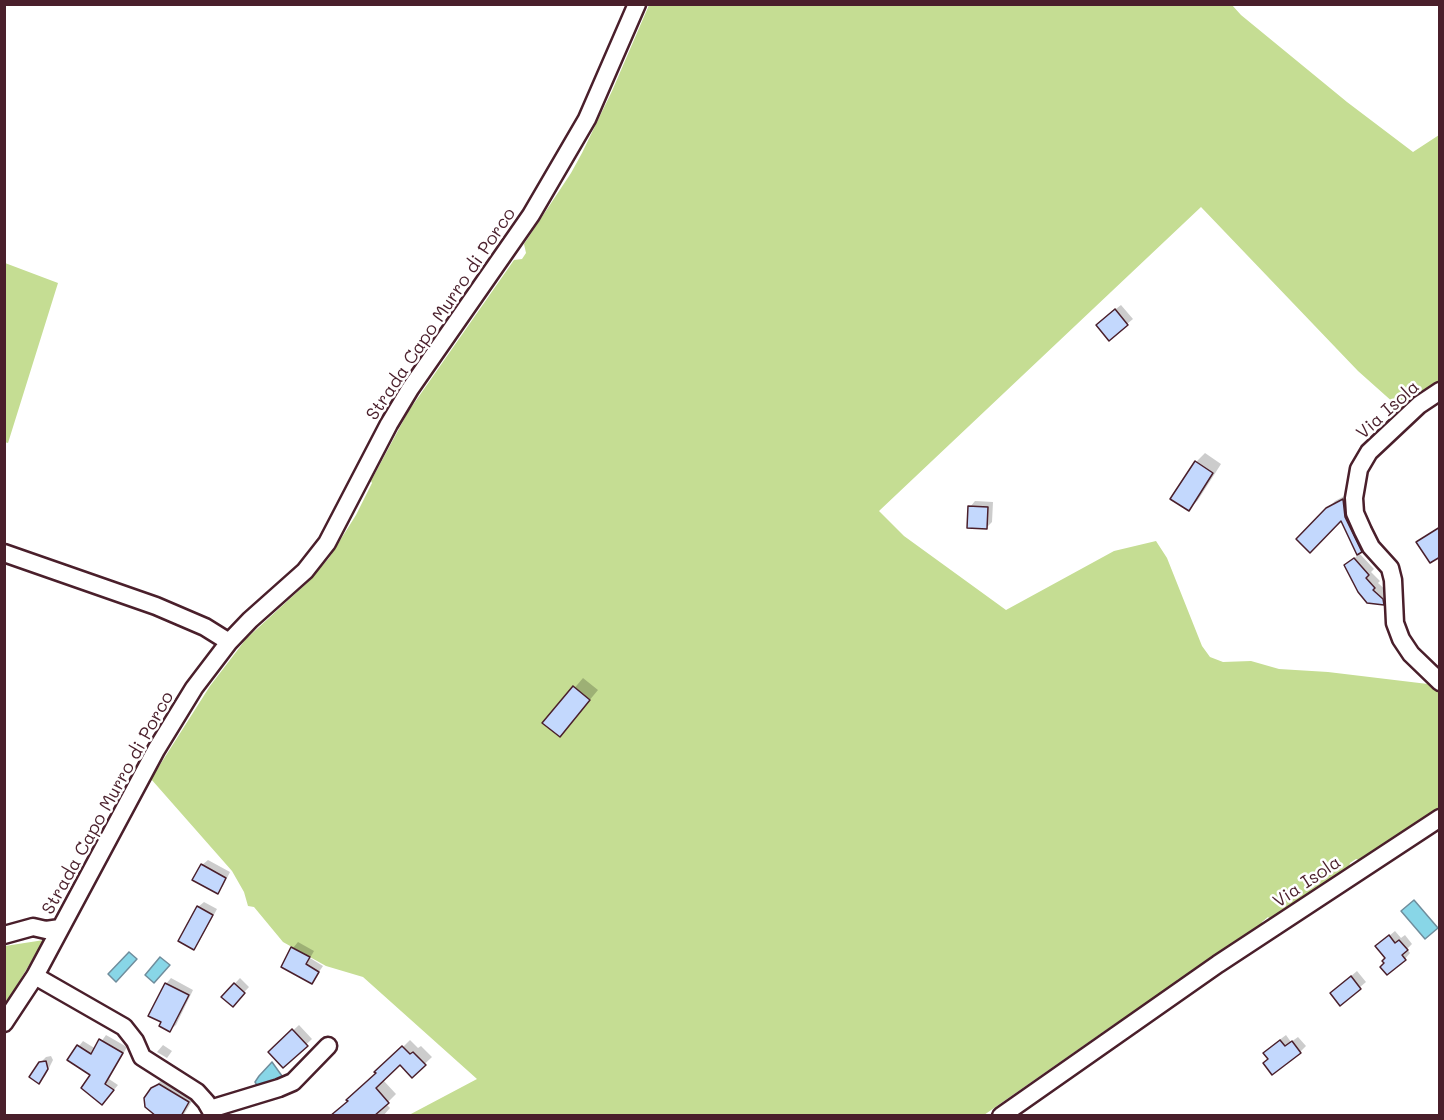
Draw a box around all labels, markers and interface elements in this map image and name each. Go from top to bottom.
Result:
street label: Strada Capo Murro di Porco [362,204,520,424]
street label: Via Isola [1352,376,1424,444]
street label: Strada Capo Murro di Porco [38,688,178,918]
street label: Via Isola [1269,851,1345,913]

